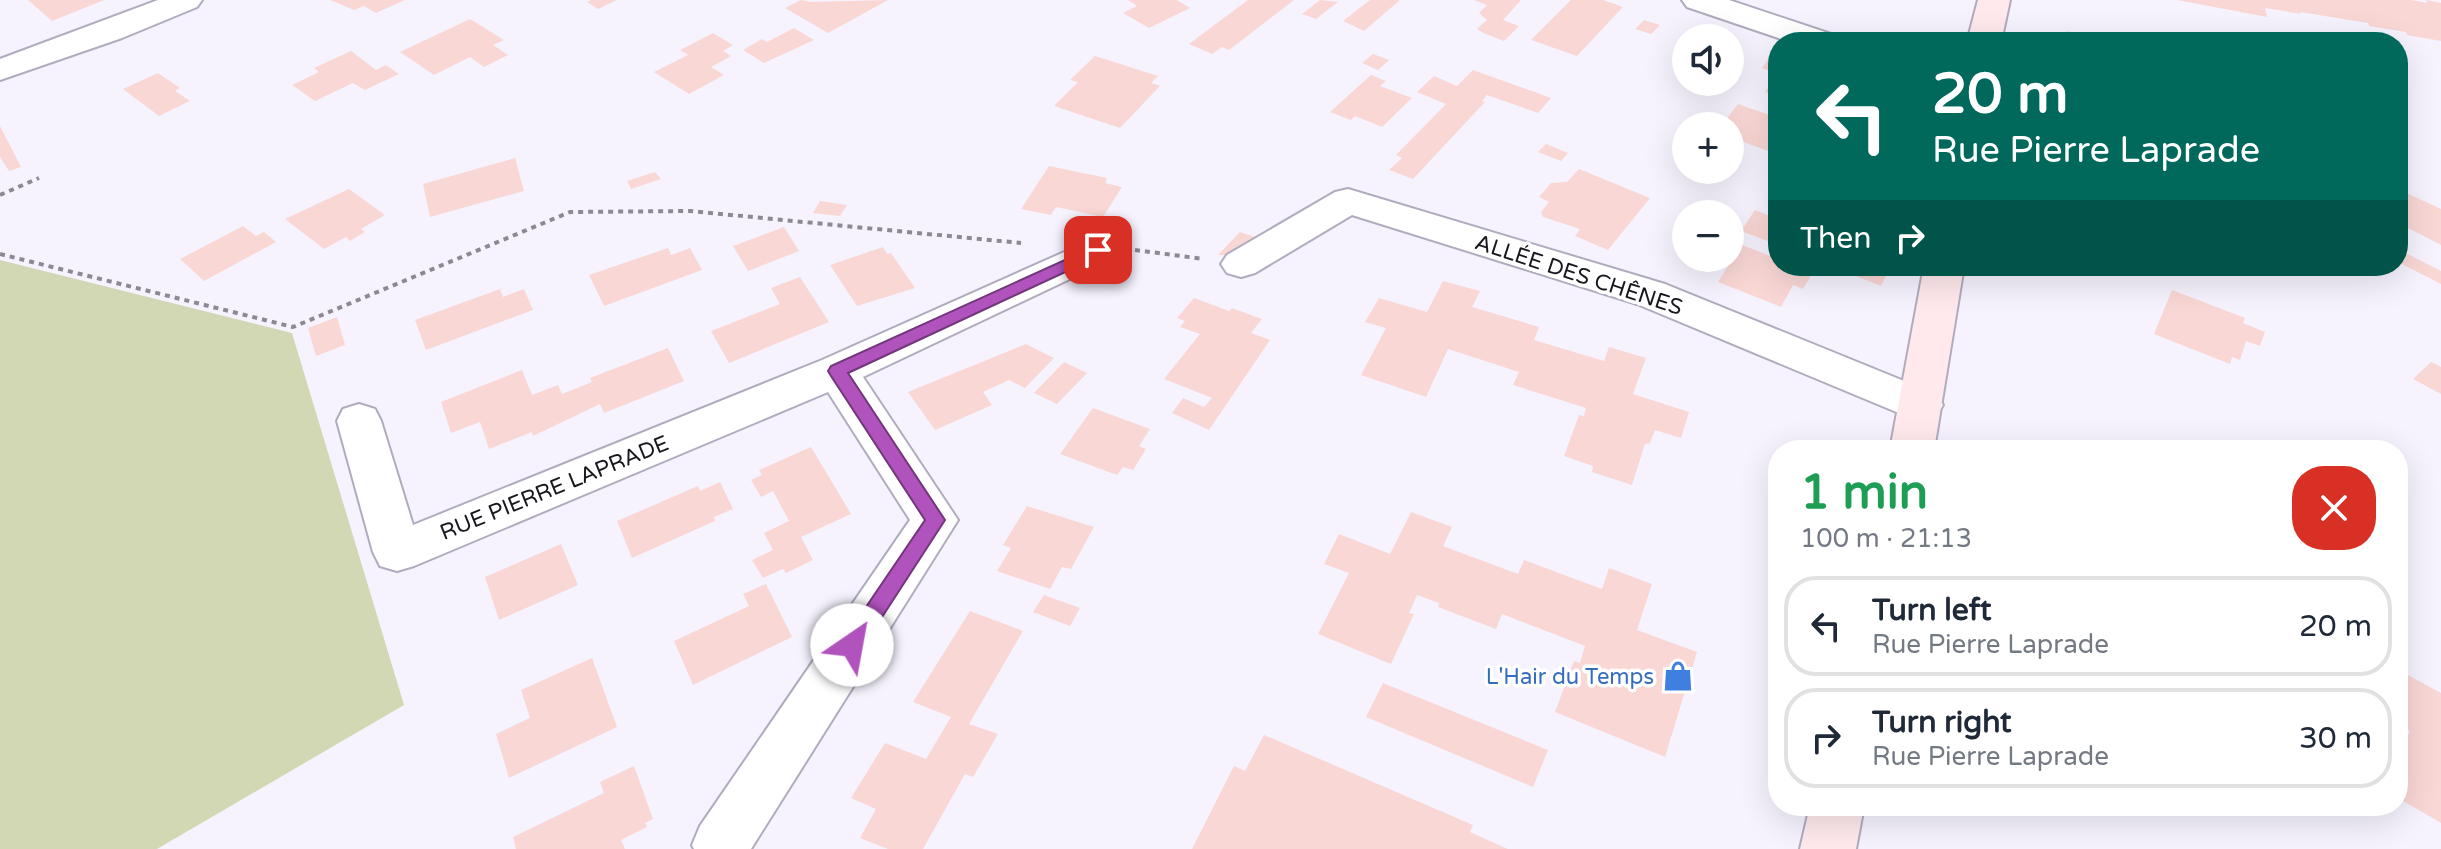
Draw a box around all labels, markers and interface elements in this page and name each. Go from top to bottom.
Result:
map controls [1672,24,1744,272]
button: sound [1672,24,1744,96]
text: 20 m [1932,61,2068,128]
icon: left [1800,64,1904,168]
button: + [1672,112,1744,184]
text: Rue Pierre Laprade [1932,129,2260,172]
button: − [1672,200,1744,272]
pin [1064,216,1132,284]
icon: right [1888,216,1932,260]
text: Then [1800,220,1872,257]
icon: arrive [1076,228,1120,272]
street label: ALLÉE DES CHÊNES [1472,228,1686,321]
street label: RUE PIERRE LAPRADE [436,430,673,546]
text: 1 min [1800,464,1928,522]
button: close [2292,466,2376,550]
text: 100 m · 21:13 [1800,523,1972,554]
text: Turn left [1872,592,1991,629]
position arrow [810,603,894,687]
icon: left [1804,604,1848,648]
text: 20 m [2299,608,2372,645]
text: Rue Pierre Laprade [1872,629,2109,660]
shop icon: L'Hair du Temps [1661,659,1695,693]
place label: L'Hair du Temps [1486,664,1654,690]
text: Turn right [1872,704,2012,741]
icon: right [1804,716,1848,760]
text: 30 m [2299,720,2372,757]
text: Rue Pierre Laprade [1872,741,2109,772]

